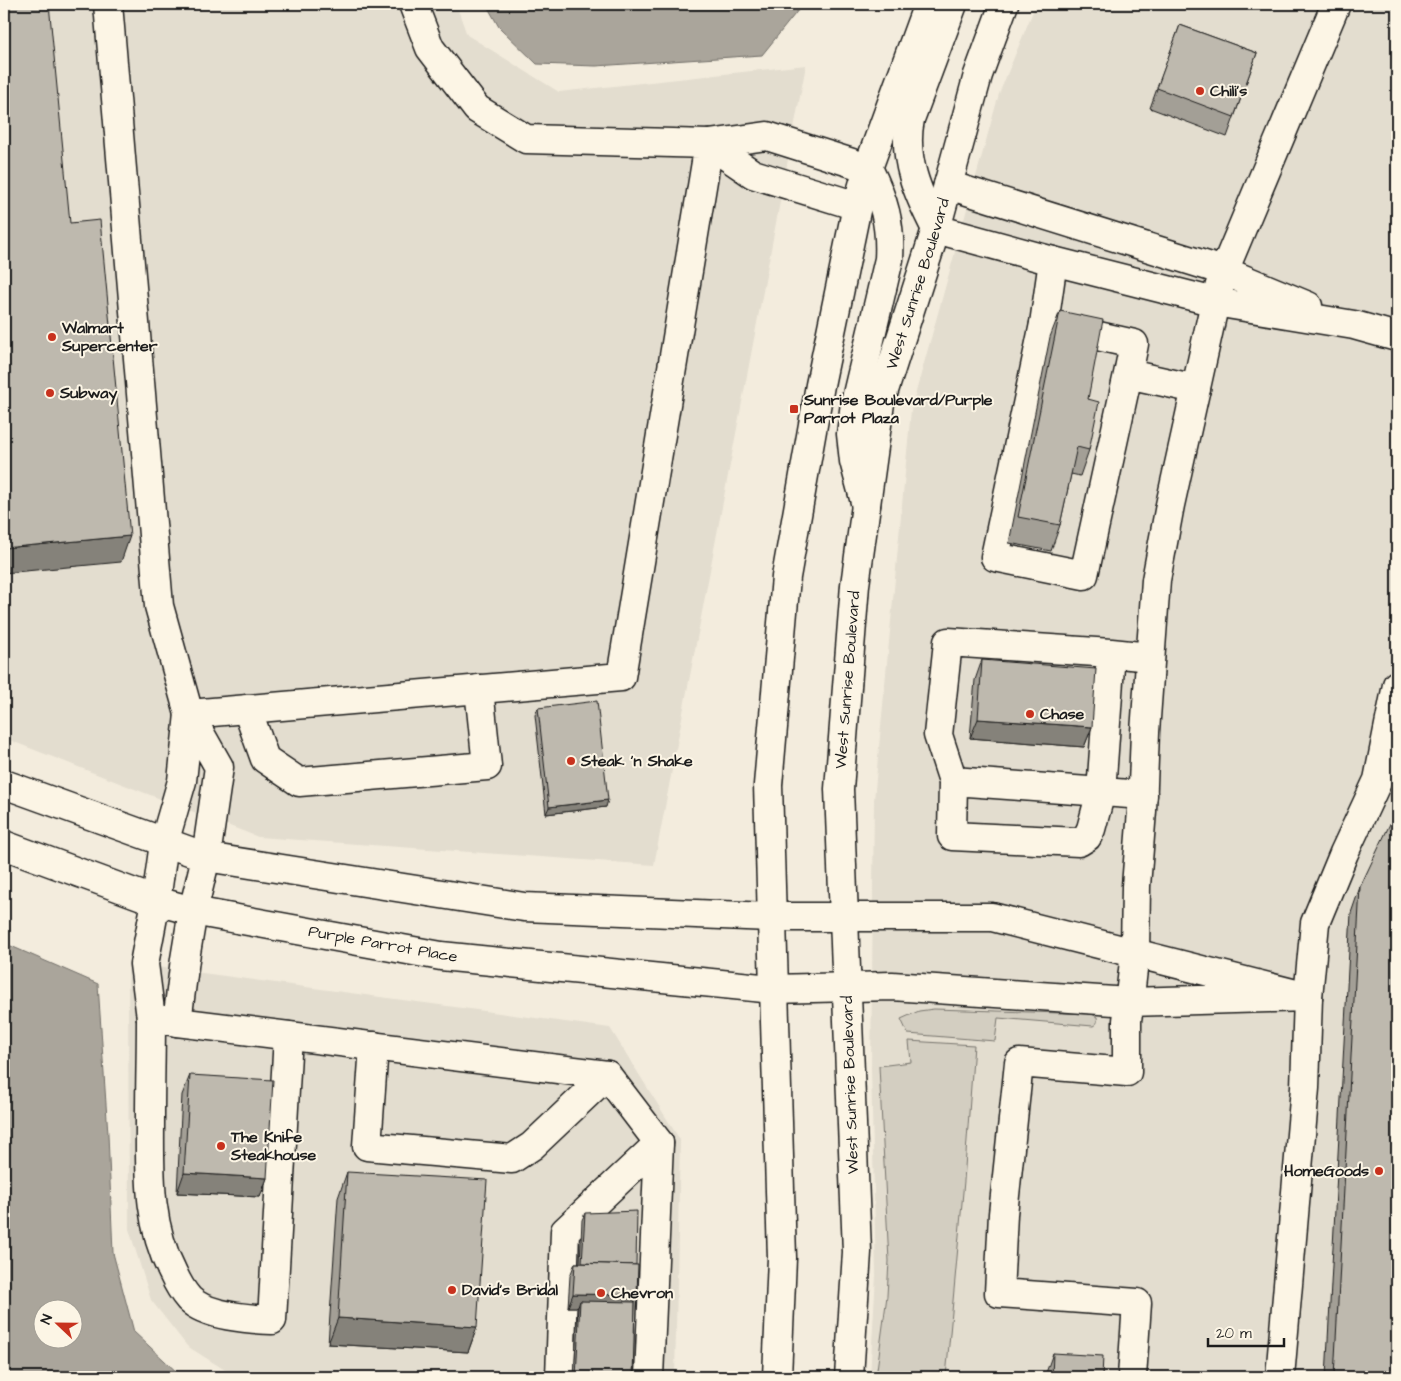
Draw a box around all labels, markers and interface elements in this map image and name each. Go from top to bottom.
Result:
place label: Chili's [1210,80,1247,102]
marker: Chili's [1194,85,1206,97]
street label: West Sunrise Boulevard [880,196,955,372]
place label: Walmart Supercenter [61,317,158,357]
marker: Walmart Supercenter [46,331,58,343]
place label: Subway [59,382,117,405]
marker: Subway [44,387,56,399]
place label: Sunrise Boulevard/Purple Parrot Plaza [803,389,993,429]
marker: Sunrise Boulevard/Purple Parrot Plaza [788,403,800,415]
street label: West Sunrise Boulevard [830,590,865,770]
place label: Chase [1040,703,1084,725]
marker: Chase [1024,708,1036,720]
place label: Steak 'n Shake [580,750,693,772]
marker: Steak 'n Shake [565,755,577,767]
street label: Purple Parrot Place [307,920,460,968]
street label: West Sunrise Boulevard [836,995,864,1175]
place label: The Knife Steakhouse [230,1126,316,1166]
marker: The Knife Steakhouse [215,1140,227,1152]
place label: HomeGoods [1284,1160,1369,1182]
marker: HomeGoods [1373,1165,1385,1177]
place label: David's Bridal [462,1279,558,1301]
place label: Chevron [611,1282,673,1304]
marker: David's Bridal [446,1284,458,1296]
marker: Chevron [595,1287,607,1299]
north arrow [32,1298,82,1348]
text: N [36,1311,58,1327]
scale bar [1208,1316,1285,1348]
text: 20 m [1216,1323,1252,1344]

